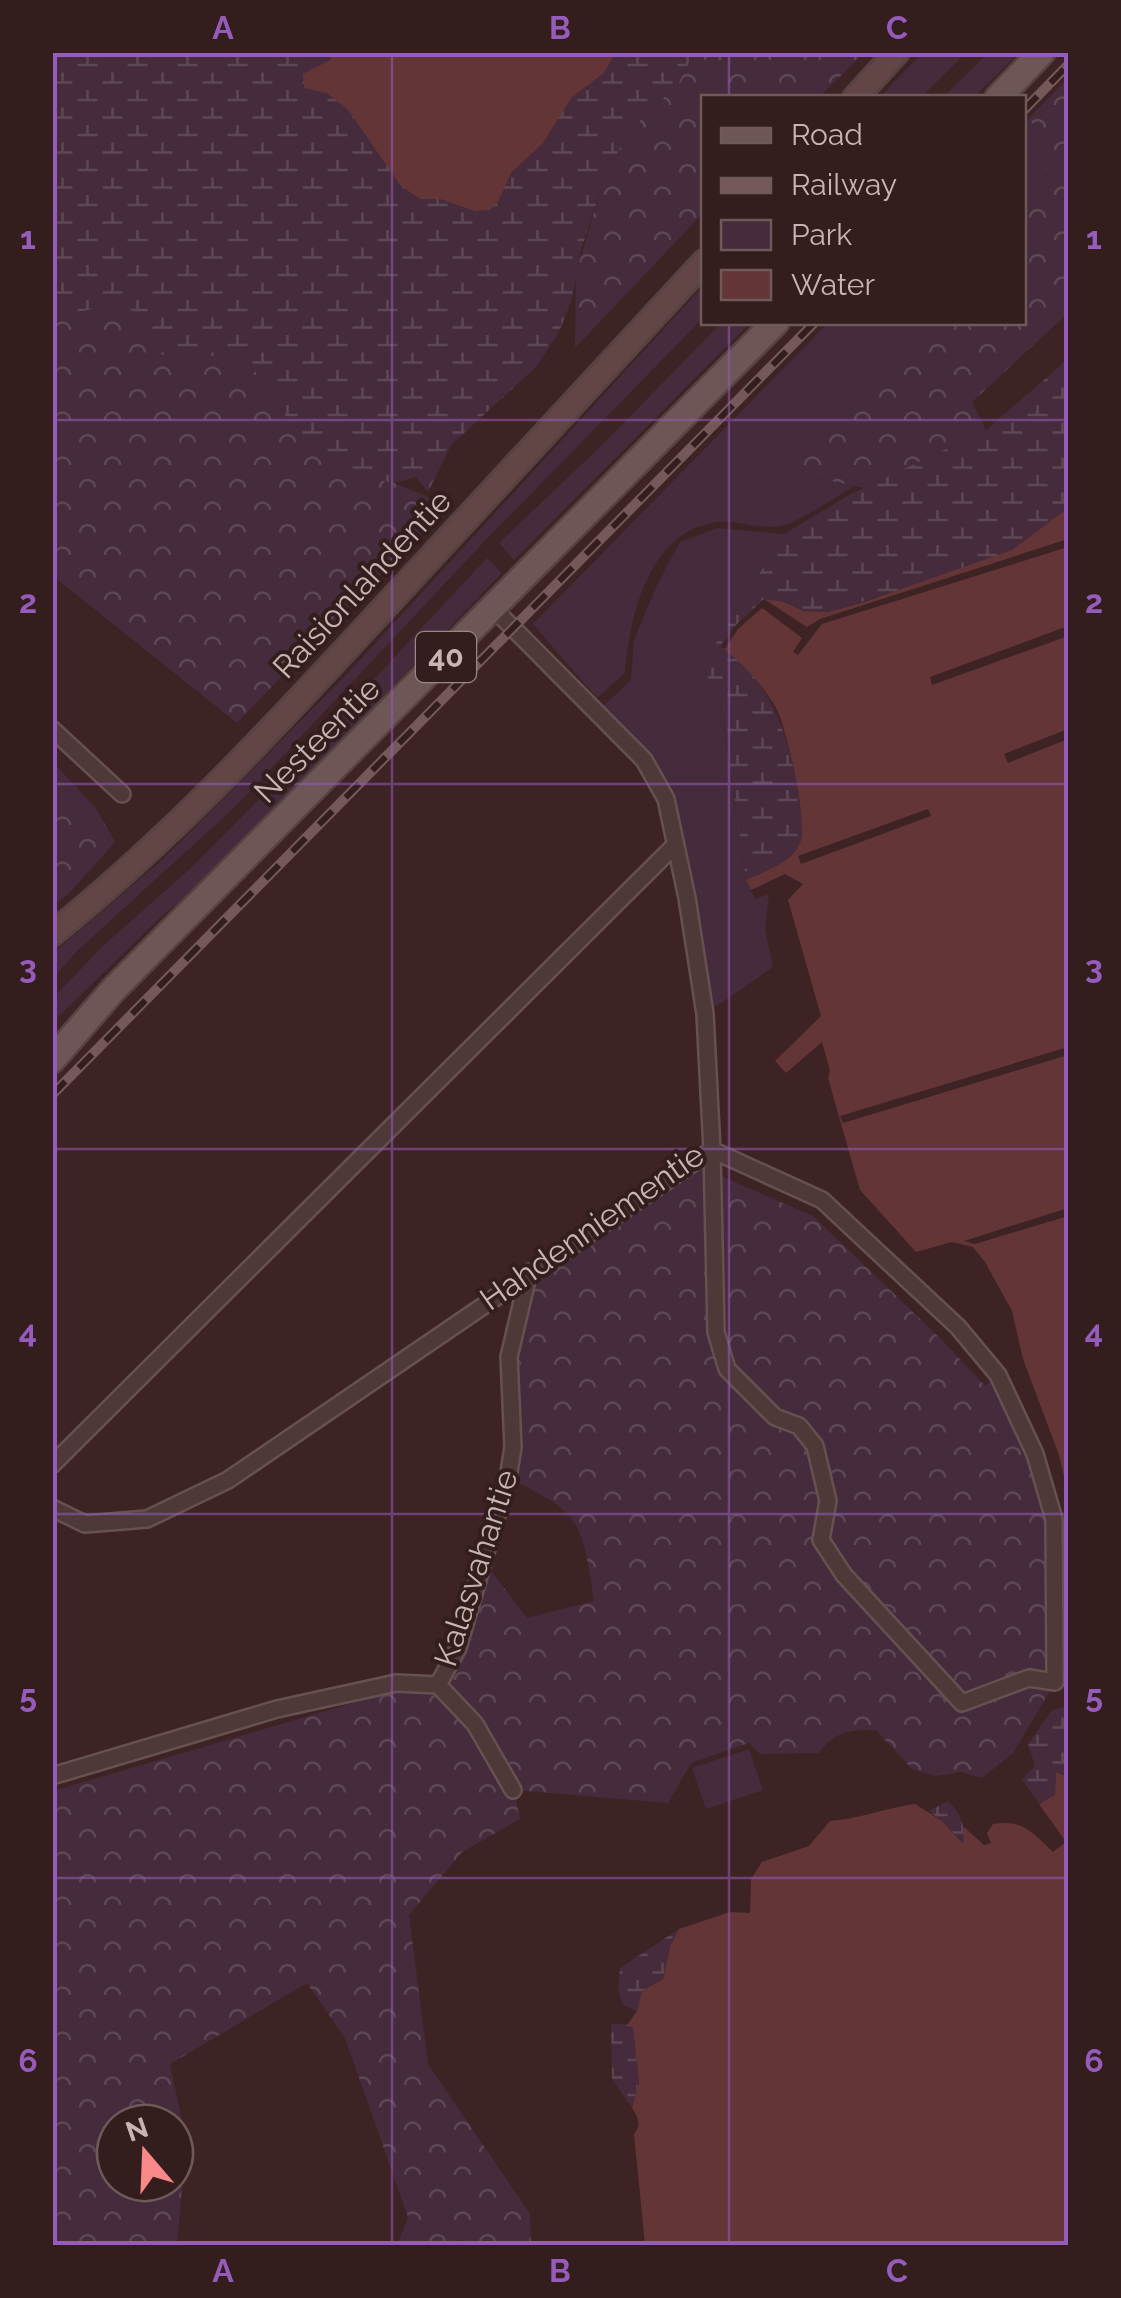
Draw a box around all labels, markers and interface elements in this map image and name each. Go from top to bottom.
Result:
text: A [212,9,234,46]
text: B [549,9,571,46]
text: C [886,9,908,46]
legend [701,95,1026,325]
text: Road [791,117,863,152]
text: Railway [791,167,897,202]
text: Park [791,217,852,252]
text: 1 [20,219,36,256]
text: 1 [1086,219,1102,256]
text: Water [791,267,875,302]
street label: Raisionlahdentie [265,482,458,685]
text: 2 [19,583,37,620]
text: 2 [1085,583,1103,620]
road number: 40 [416,632,476,682]
street label: Nesteentie [246,669,387,810]
text: 3 [19,948,37,985]
text: 3 [1085,948,1103,985]
street label: Hahdenniementie [473,1136,711,1318]
text: 4 [19,1313,37,1350]
text: 4 [1085,1313,1103,1350]
street label: Kalasvahantie [426,1465,525,1671]
text: 5 [19,1677,37,1714]
text: 5 [1085,1677,1103,1714]
text: 6 [18,2042,38,2079]
text: 6 [1084,2042,1104,2079]
north arrow [95,2103,195,2203]
text: N [122,2111,153,2149]
text: A [212,2252,234,2289]
text: B [549,2252,571,2289]
text: C [886,2252,908,2289]

